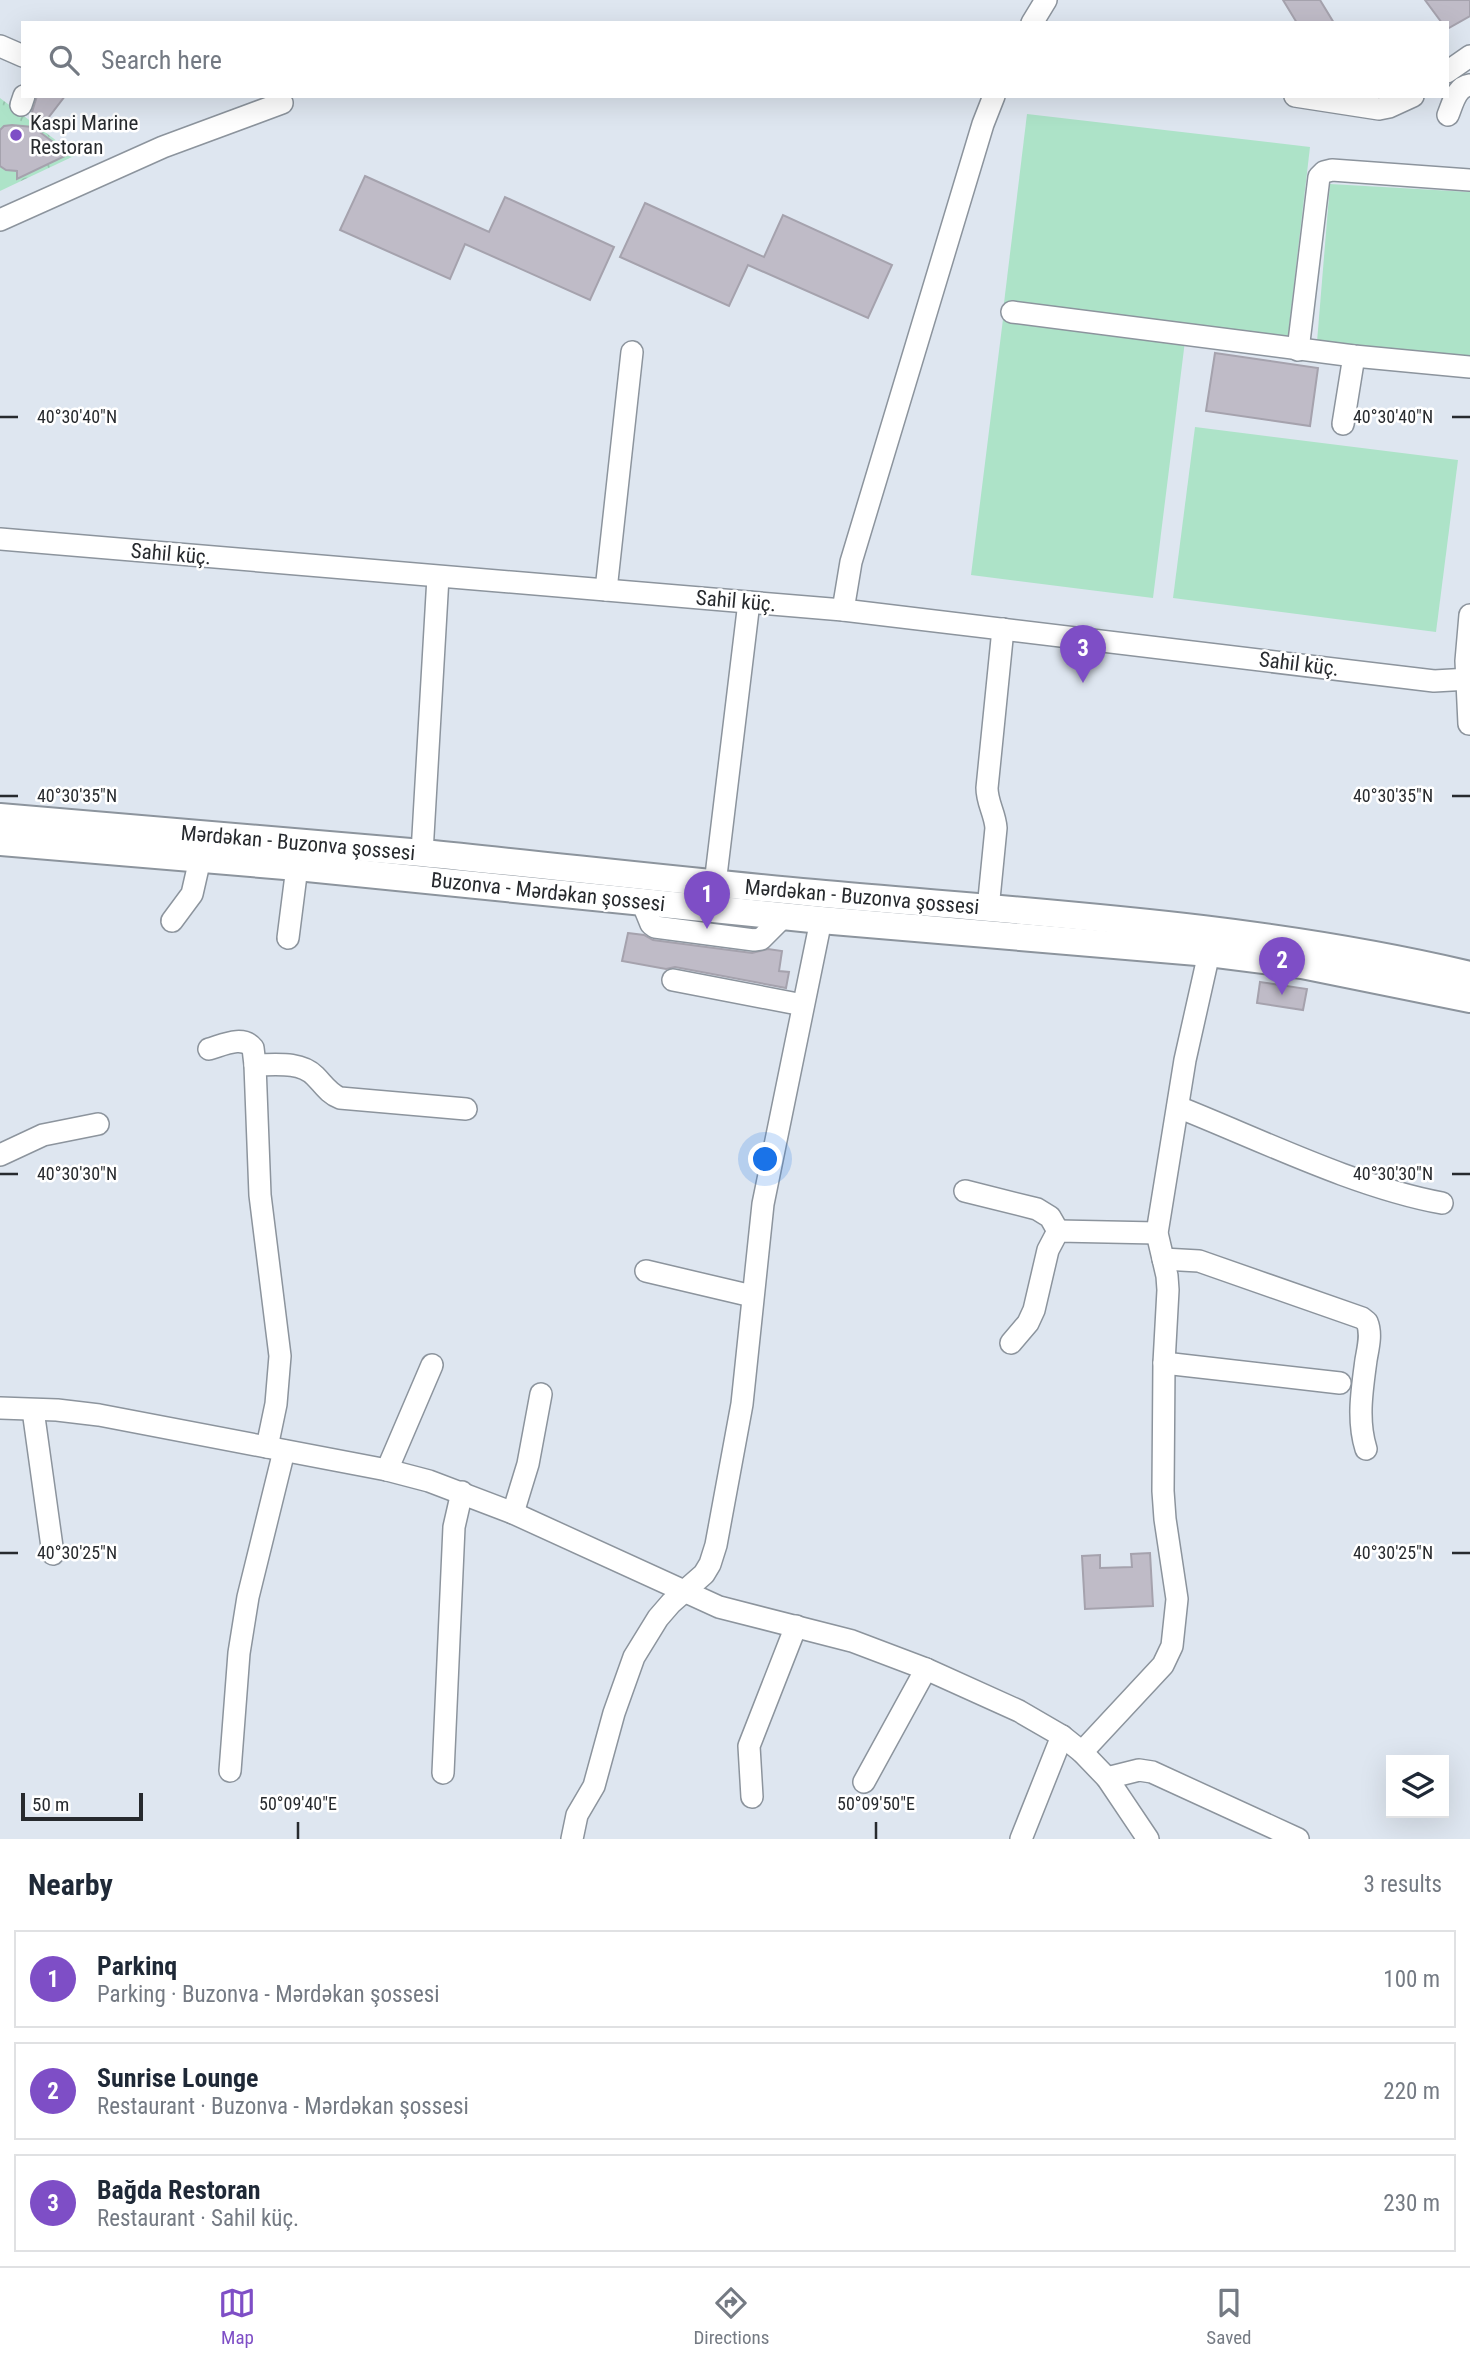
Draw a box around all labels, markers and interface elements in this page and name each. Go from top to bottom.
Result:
search box [21,21,1449,98]
icon: search [45,41,83,79]
text: Search here [101,45,222,75]
place label: Kaspi Marine Restoran [30,111,138,159]
marker: Kaspi Marine Restoran [8,127,24,143]
text: 40°30'40"N [37,406,117,427]
text: 40°30'40"N [1353,406,1433,427]
street label: Sahil küç. [130,539,212,569]
street label: Sahil küç. [695,586,777,616]
pin: 3 [1060,625,1106,683]
street label: Sahil küç. [1258,647,1340,681]
text: 40°30'35"N [37,785,117,806]
text: 40°30'35"N [1353,785,1433,806]
street label: Mərdəkan - Buzonva şossesi [180,821,416,865]
street label: Buzonva - Mərdəkan şossesi [430,868,666,916]
pin: 1 [684,871,730,929]
street label: Mərdəkan - Buzonva şossesi [744,875,980,919]
pin: 2 [1259,937,1305,995]
your location [748,1142,782,1176]
text: 40°30'30"N [37,1163,117,1184]
text: 40°30'30"N [1353,1163,1433,1184]
text: 40°30'25"N [37,1542,117,1563]
text: 40°30'25"N [1353,1542,1433,1563]
map controls [1386,1755,1449,1818]
button: layers [1386,1755,1449,1818]
scale bar [21,1790,144,1822]
text: 50 m [32,1793,69,1816]
text: 50°09'40"E [259,1793,337,1814]
text: 50°09'50"E [837,1793,915,1814]
text: Nearby [28,1867,113,1902]
text: 3 results [1364,1871,1442,1898]
text: Parkinq [97,1951,177,1981]
text: 1 [47,1966,59,1993]
text: 100 m [1383,1966,1440,1993]
text: Parking · Buzonva - Mərdəkan şossesi [97,1981,440,2008]
text: Sunrise Lounge [97,2063,259,2093]
text: 2 [47,2078,59,2105]
text: 220 m [1383,2078,1440,2105]
text: Restaurant · Buzonva - Mərdəkan şossesi [97,2093,469,2120]
text: Bağda Restoran [97,2175,261,2205]
text: 3 [47,2190,59,2217]
text: 230 m [1383,2190,1440,2217]
text: Restaurant · Sahil küç. [97,2205,299,2232]
tab: Map [218,2284,256,2349]
tab: Directions [693,2284,769,2349]
tab: Saved [1206,2284,1252,2349]

